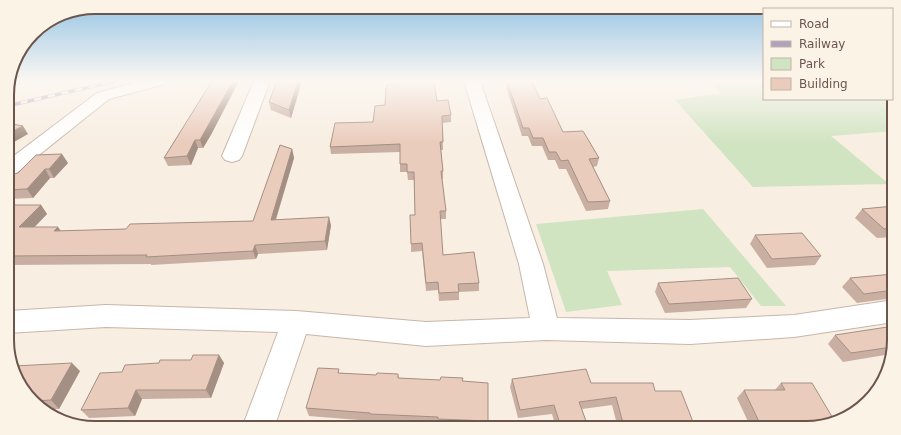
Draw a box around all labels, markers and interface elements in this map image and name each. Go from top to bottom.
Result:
legend [763,8,893,100]
text: Road [799,17,829,31]
text: Railway [799,37,845,51]
text: Park [799,57,825,71]
text: Building [799,77,848,91]

